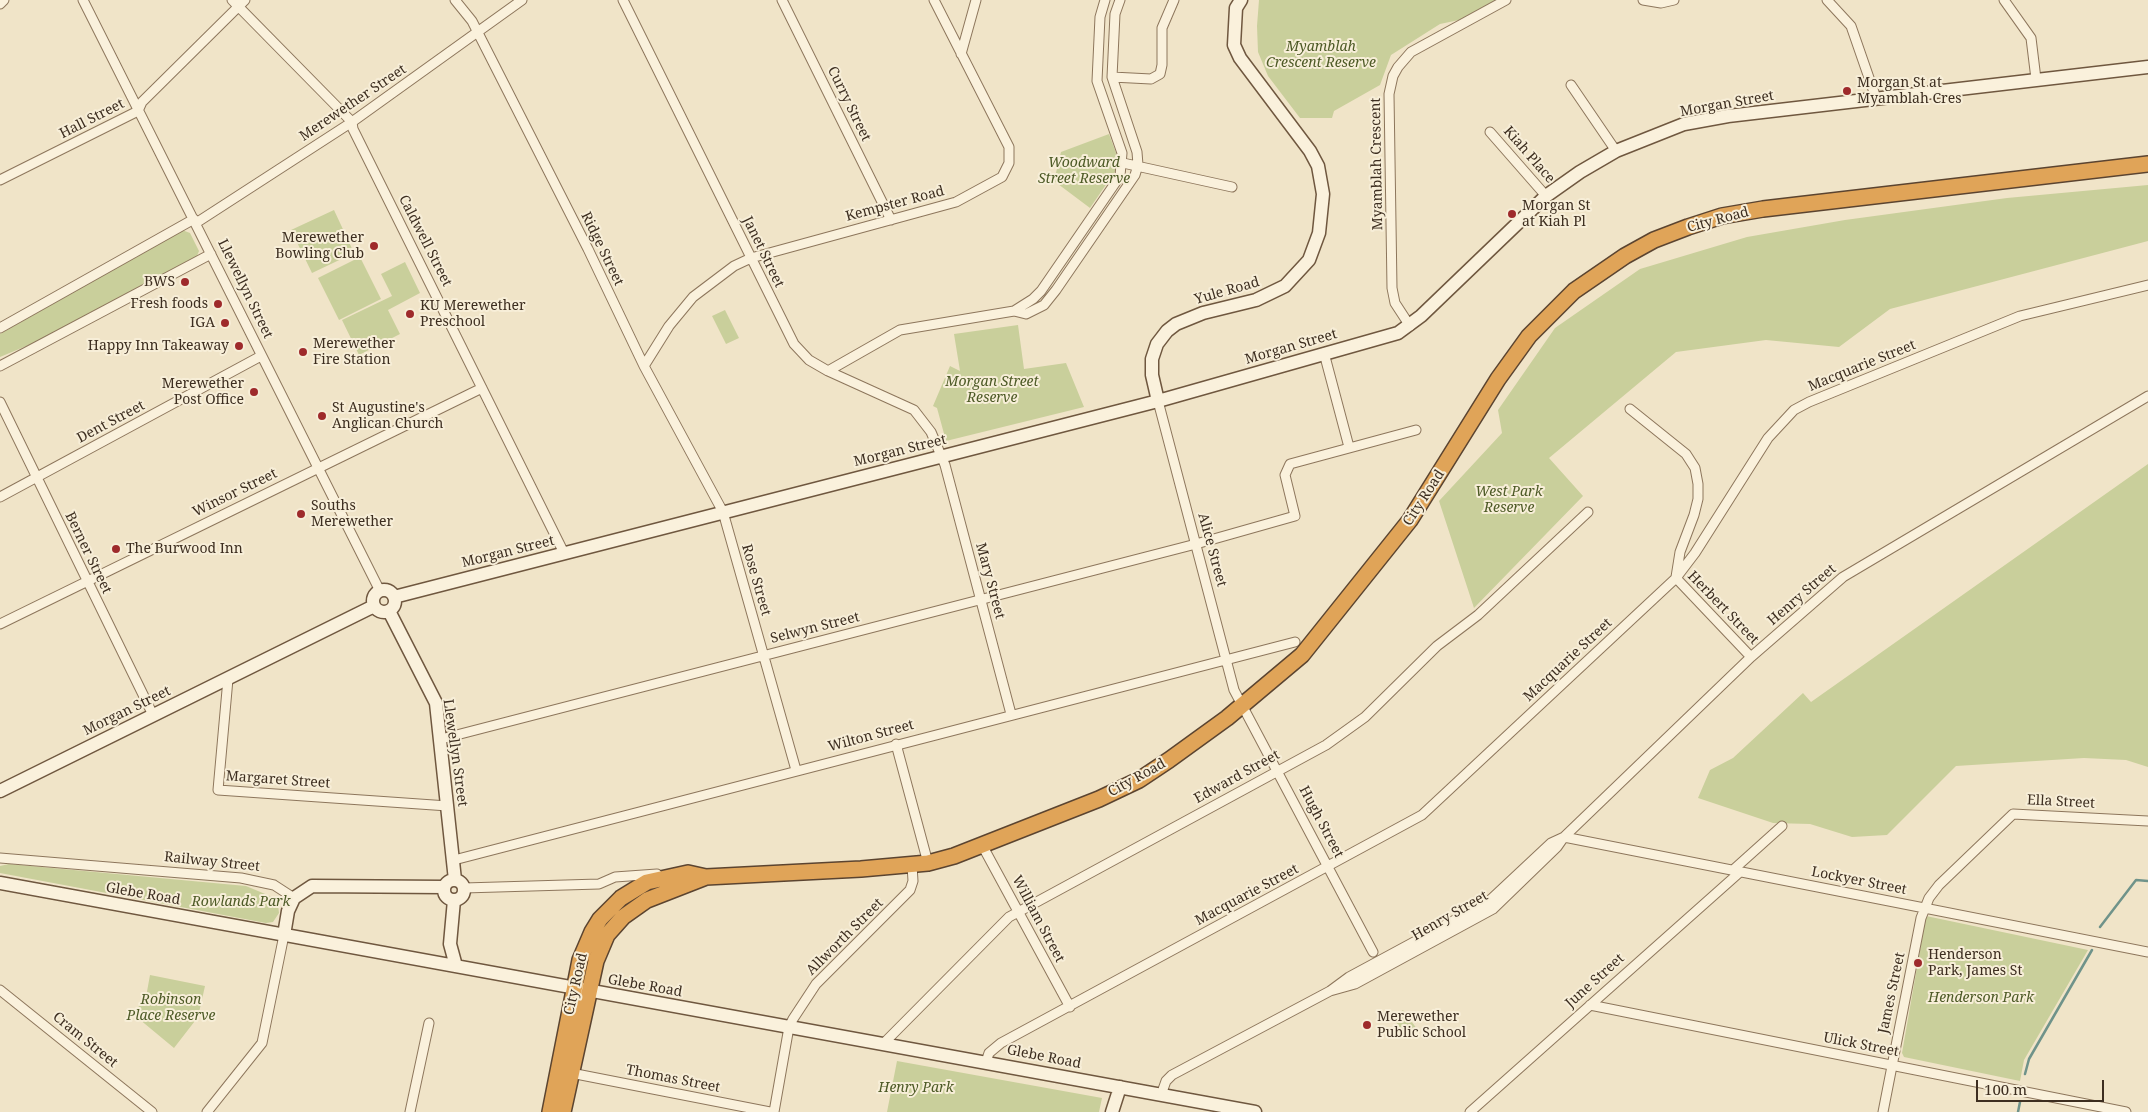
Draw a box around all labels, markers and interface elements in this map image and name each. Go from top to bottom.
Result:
park label: Myamblah Crescent Reserve [1266,39,1376,72]
street label: Merewether Street [297,61,409,145]
street label: Curry Street [824,64,874,144]
place label: Morgan St at Myamblah Cres [1857,75,1961,108]
marker: Morgan St at Myamblah Cres [1841,85,1853,97]
street label: Morgan Street [1679,87,1775,121]
street label: Hall Street [57,96,127,142]
street label: Myamblah Crescent [1367,97,1387,231]
street label: Kiah Place [1500,123,1558,187]
park label: Woodward Street Reserve [1038,155,1130,188]
street label: Kempster Road [844,183,946,225]
street label: Caldwell Street [395,192,455,290]
place label: Morgan St at Kiah Pl [1522,198,1590,230]
street label: City Road [1685,204,1751,236]
marker: Morgan St at Kiah Pl [1506,208,1518,220]
street label: Ridge Street [577,209,627,289]
street label: Janet Street [739,214,787,290]
place label: Merewether Bowling Club [275,230,364,262]
street label: Llewellyn Street [214,237,276,341]
marker: Merewether Bowling Club [368,240,380,252]
place label: BWS [144,274,175,290]
street label: Yule Road [1193,274,1261,308]
marker: BWS [179,276,191,288]
place label: Fresh foods [131,296,208,312]
marker: Fresh foods [212,298,224,310]
place label: KU Merewether Preschool [420,298,526,331]
marker: KU Merewether Preschool [404,308,416,320]
place label: IGA [190,315,215,331]
marker: IGA [219,317,231,329]
street label: Morgan Street [1243,326,1339,368]
place label: Merewether Fire Station [313,336,395,368]
street label: Macquarie Street [1806,337,1918,395]
place label: Happy Inn Takeaway [88,338,229,354]
marker: Happy Inn Takeaway [233,340,245,352]
marker: Merewether Fire Station [297,346,309,358]
park label: Morgan Street Reserve [945,374,1039,407]
place label: Merewether Post Office [162,376,244,408]
marker: Merewether Post Office [248,386,260,398]
street label: Dent Street [74,397,148,447]
place label: St Augustine's Anglican Church [332,400,443,432]
marker: St Augustine's Anglican Church [316,410,328,422]
street label: Morgan Street [852,431,948,471]
street label: Winsor Street [190,465,280,521]
street label: City Road [1400,467,1448,529]
park label: West Park Reserve [1475,484,1543,516]
place label: Souths Merewether [311,498,393,530]
marker: Souths Merewether [295,508,307,520]
street label: Berner Street [61,509,115,597]
street label: Alice Street [1194,511,1230,589]
street label: Morgan Street [460,532,556,572]
place label: The Burwood Inn [126,541,243,557]
street label: Mary Street [972,541,1008,621]
street label: Rose Street [738,542,774,618]
marker: The Burwood Inn [110,543,122,555]
street label: Henry Street [1764,561,1840,629]
street label: Herbert Street [1684,568,1762,648]
street label: Selwyn Street [769,609,861,647]
street label: Macquarie Street [1520,615,1616,705]
street label: Morgan Street [81,683,173,739]
street label: Llewellyn Street [439,698,471,808]
street label: Wilton Street [826,716,916,756]
street label: Edward Street [1191,747,1283,807]
street label: City Road [1105,755,1169,801]
street label: Margaret Street [225,768,331,792]
street label: Hugh Street [1295,783,1347,861]
street label: Ella Street [2027,792,2095,812]
street label: Railway Street [163,849,261,875]
street label: Macquarie Street [1192,861,1302,929]
street label: Lockyer Street [1810,864,1908,898]
street label: William Street [1008,873,1068,965]
street label: Glebe Road [104,879,182,909]
street label: Henry Street [1409,888,1491,944]
park label: Rowlands Park [191,894,291,910]
street label: Allworth Street [803,895,887,979]
place label: Henderson Park, James St [1928,947,2022,980]
street label: June Street [1562,950,1628,1012]
street label: City Road [561,951,591,1017]
street label: James Street [1875,951,1909,1035]
marker: Henderson Park, James St [1912,957,1924,969]
street label: Glebe Road [606,971,684,1001]
park label: Henderson Park [1928,990,2034,1006]
park label: Robinson Place Reserve [127,992,215,1024]
street label: Cram Street [49,1009,121,1071]
place label: Merewether Public School [1377,1009,1466,1042]
marker: Merewether Public School [1361,1019,1373,1031]
street label: Ulick Street [1822,1029,1900,1061]
street label: Glebe Road [1005,1042,1083,1072]
street label: Thomas Street [624,1062,722,1096]
scale bar [1978,1070,2106,1102]
text: 100 m [1984,1079,2027,1099]
park label: Henry Park [878,1080,954,1096]

